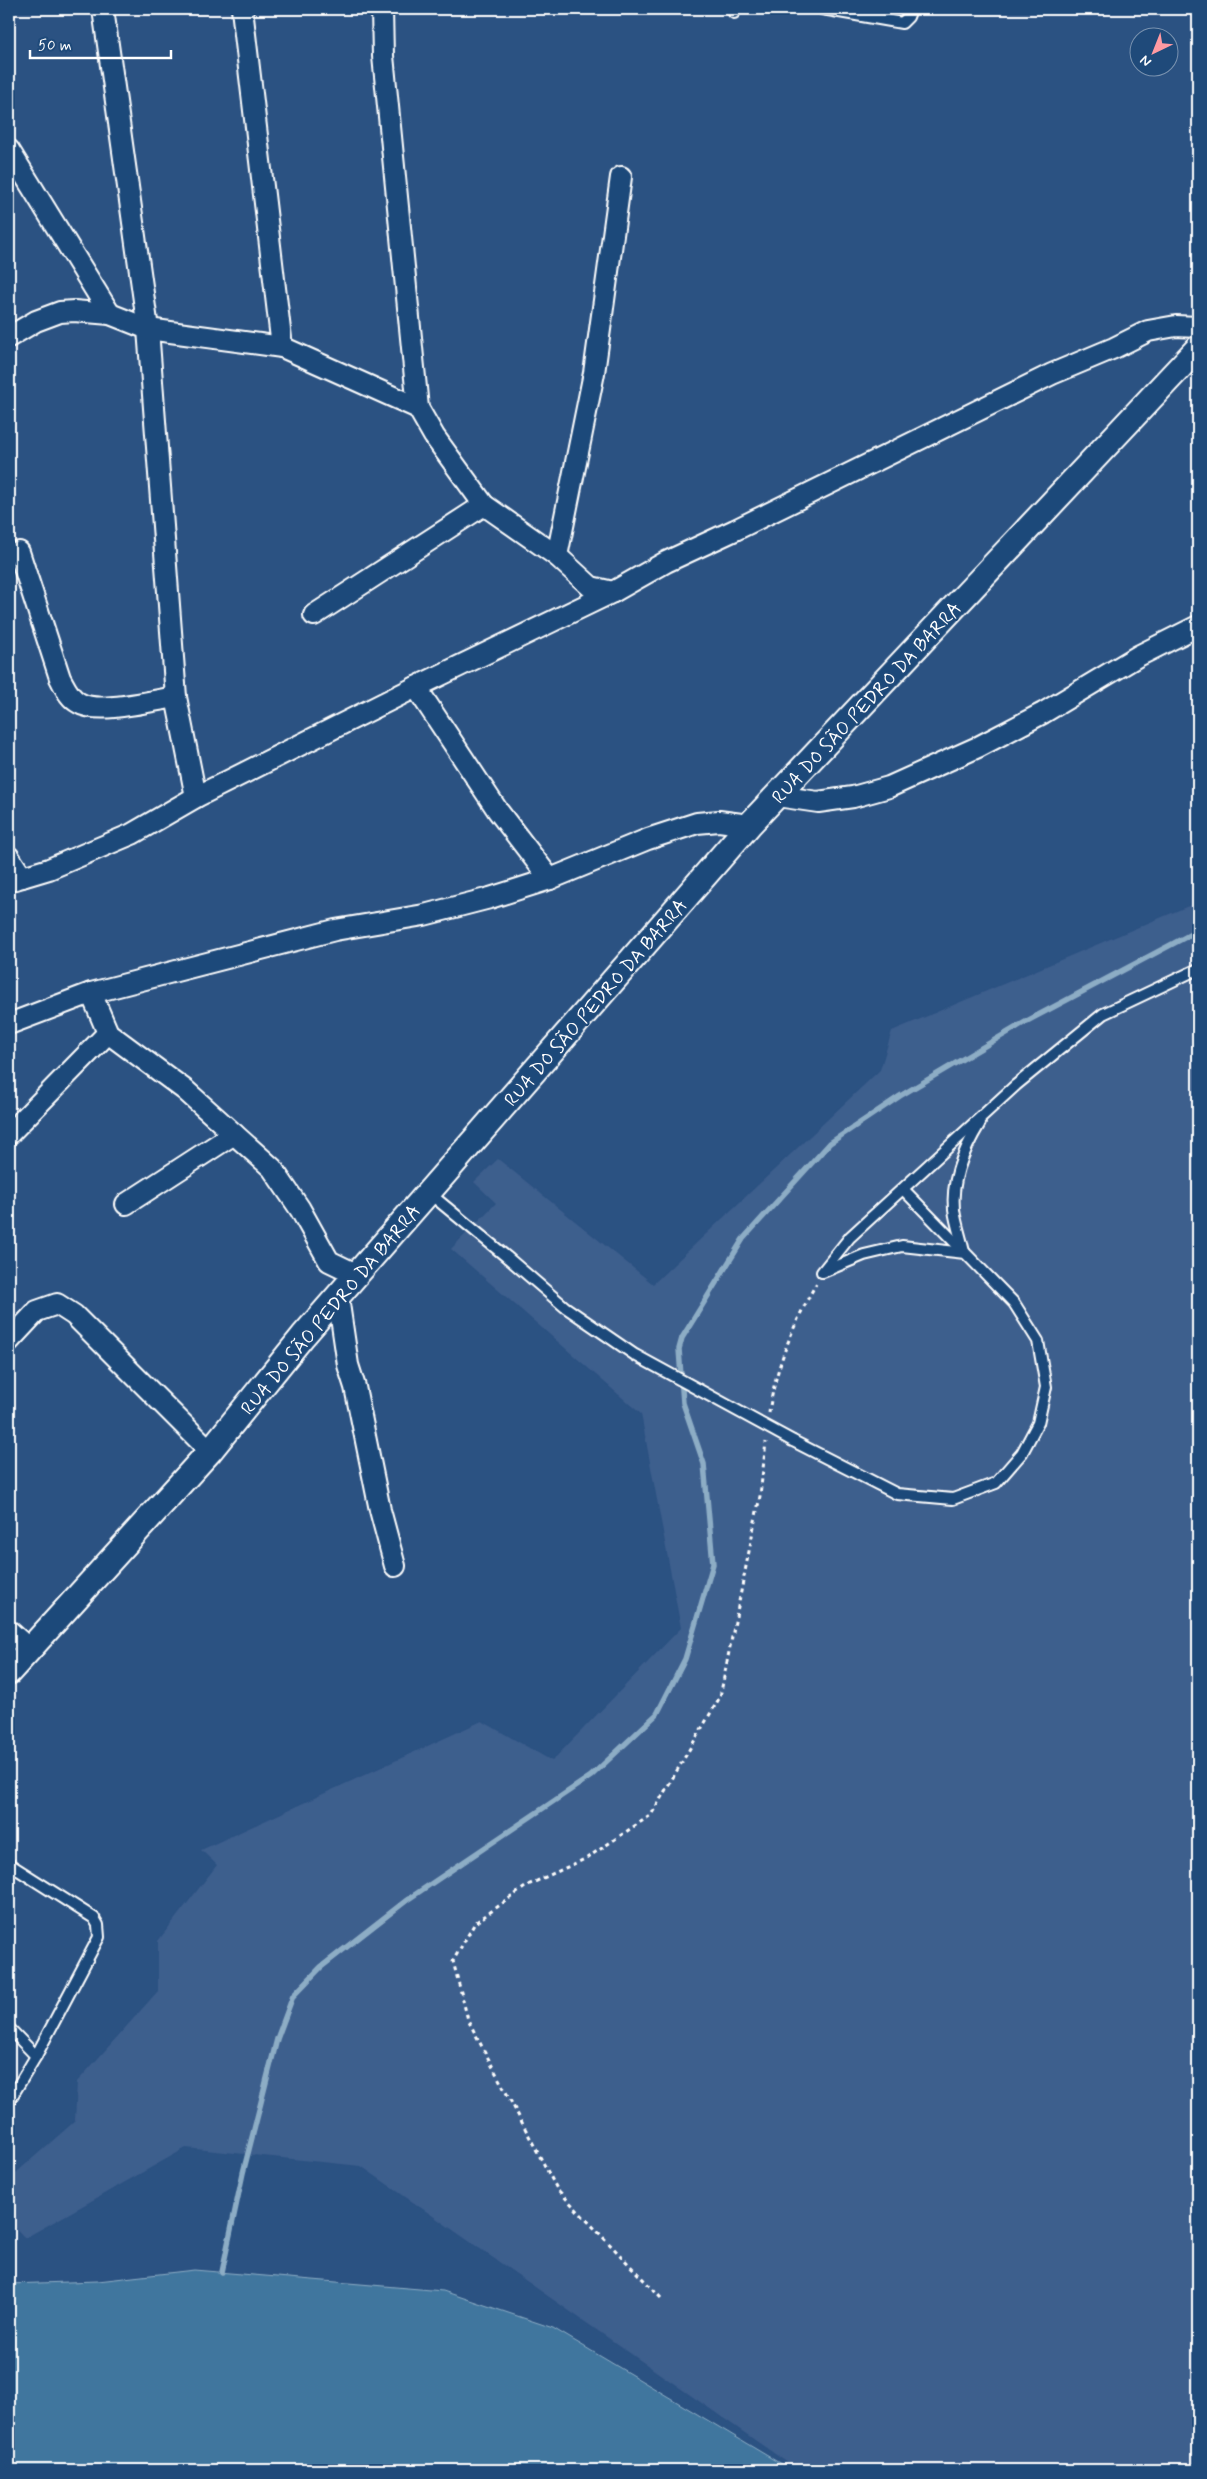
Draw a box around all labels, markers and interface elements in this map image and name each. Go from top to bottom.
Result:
scale bar [30,28,171,60]
north arrow [1130,28,1180,78]
text: 50 m [38,36,72,56]
text: N [1136,51,1155,71]
street label: RUA DO SÃO PEDRO DA BARRA [767,597,968,809]
street label: RUA DO SÃO PEDRO DA BARRA [499,894,693,1112]
street label: RUA DO SÃO PEDRO DA BARRA [236,1199,427,1421]

